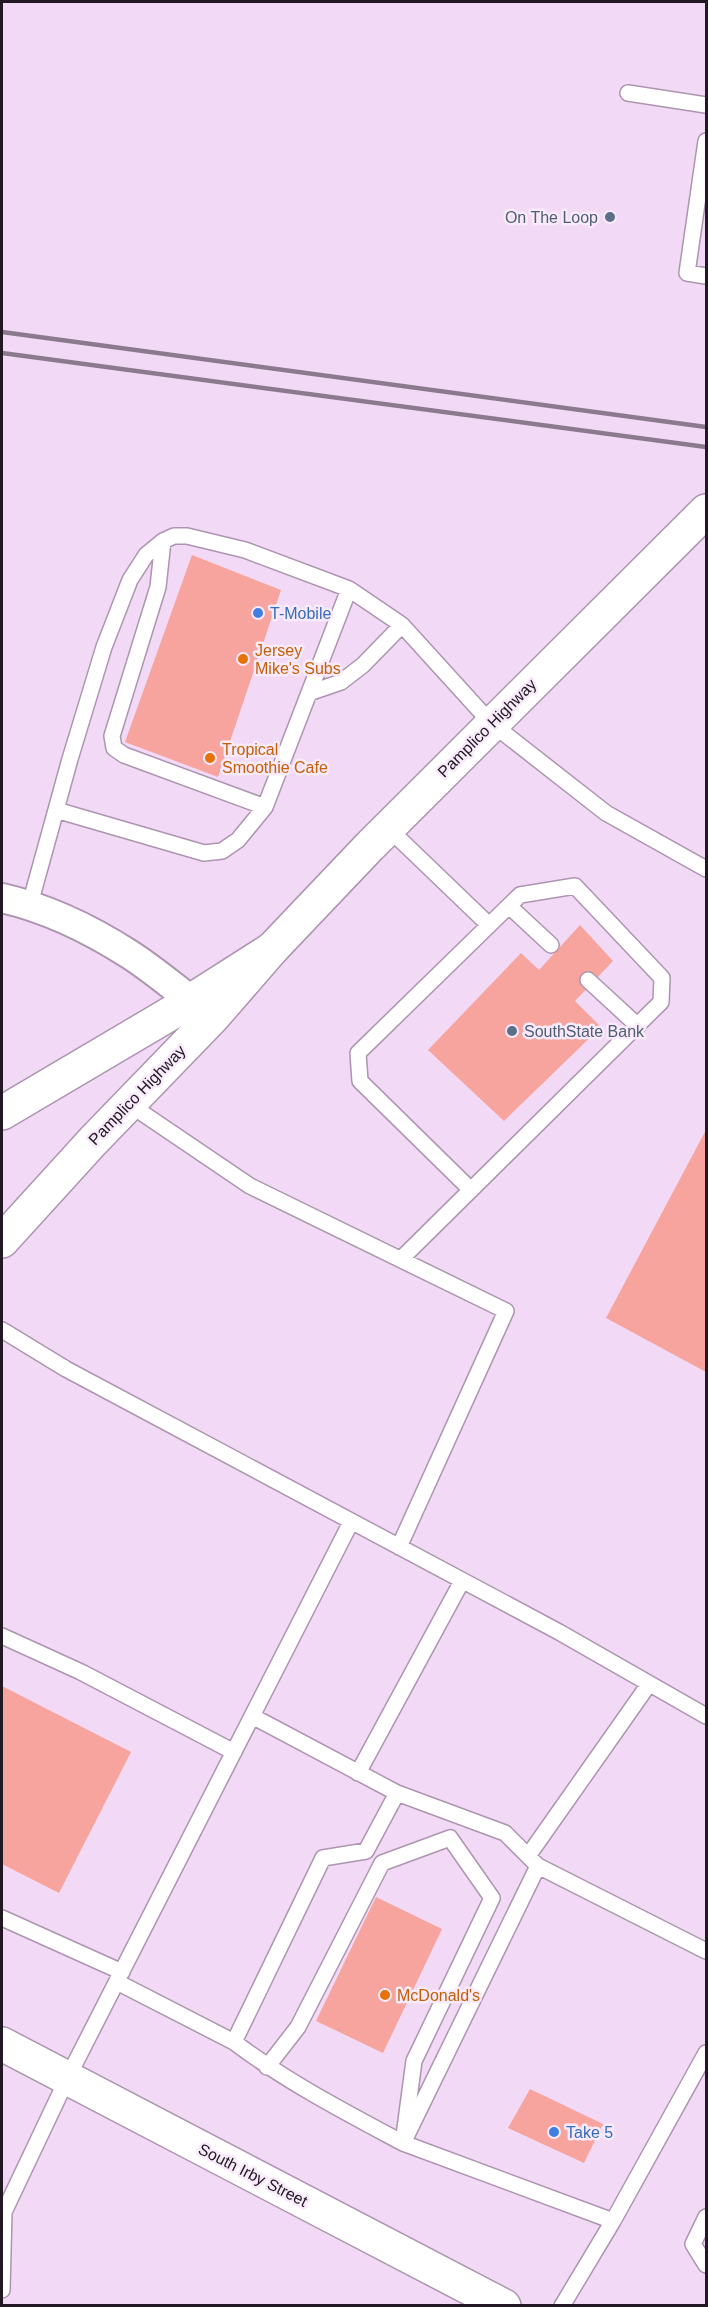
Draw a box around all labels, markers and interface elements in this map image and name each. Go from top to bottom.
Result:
place label: On The Loop [505,209,598,226]
marker: On The Loop [603,210,617,224]
place label: T-Mobile [270,605,331,622]
marker: T-Mobile [251,606,265,620]
place label: Jersey Mike's Subs [255,642,341,677]
marker: Jersey Mike's Subs [236,652,250,666]
street label: Pamplico Highway [434,675,540,781]
place label: Tropical Smoothie Cafe [222,741,328,776]
marker: Tropical Smoothie Cafe [203,751,217,765]
place label: SouthState Bank [524,1023,645,1040]
marker: SouthState Bank [505,1024,519,1038]
street label: Pamplico Highway [85,1042,189,1148]
place label: McDonald's [397,1987,480,2004]
marker: McDonald's [378,1988,392,2002]
place label: Take 5 [566,2124,613,2141]
marker: Take 5 [547,2125,561,2139]
street label: South Irby Street [196,2140,311,2210]

